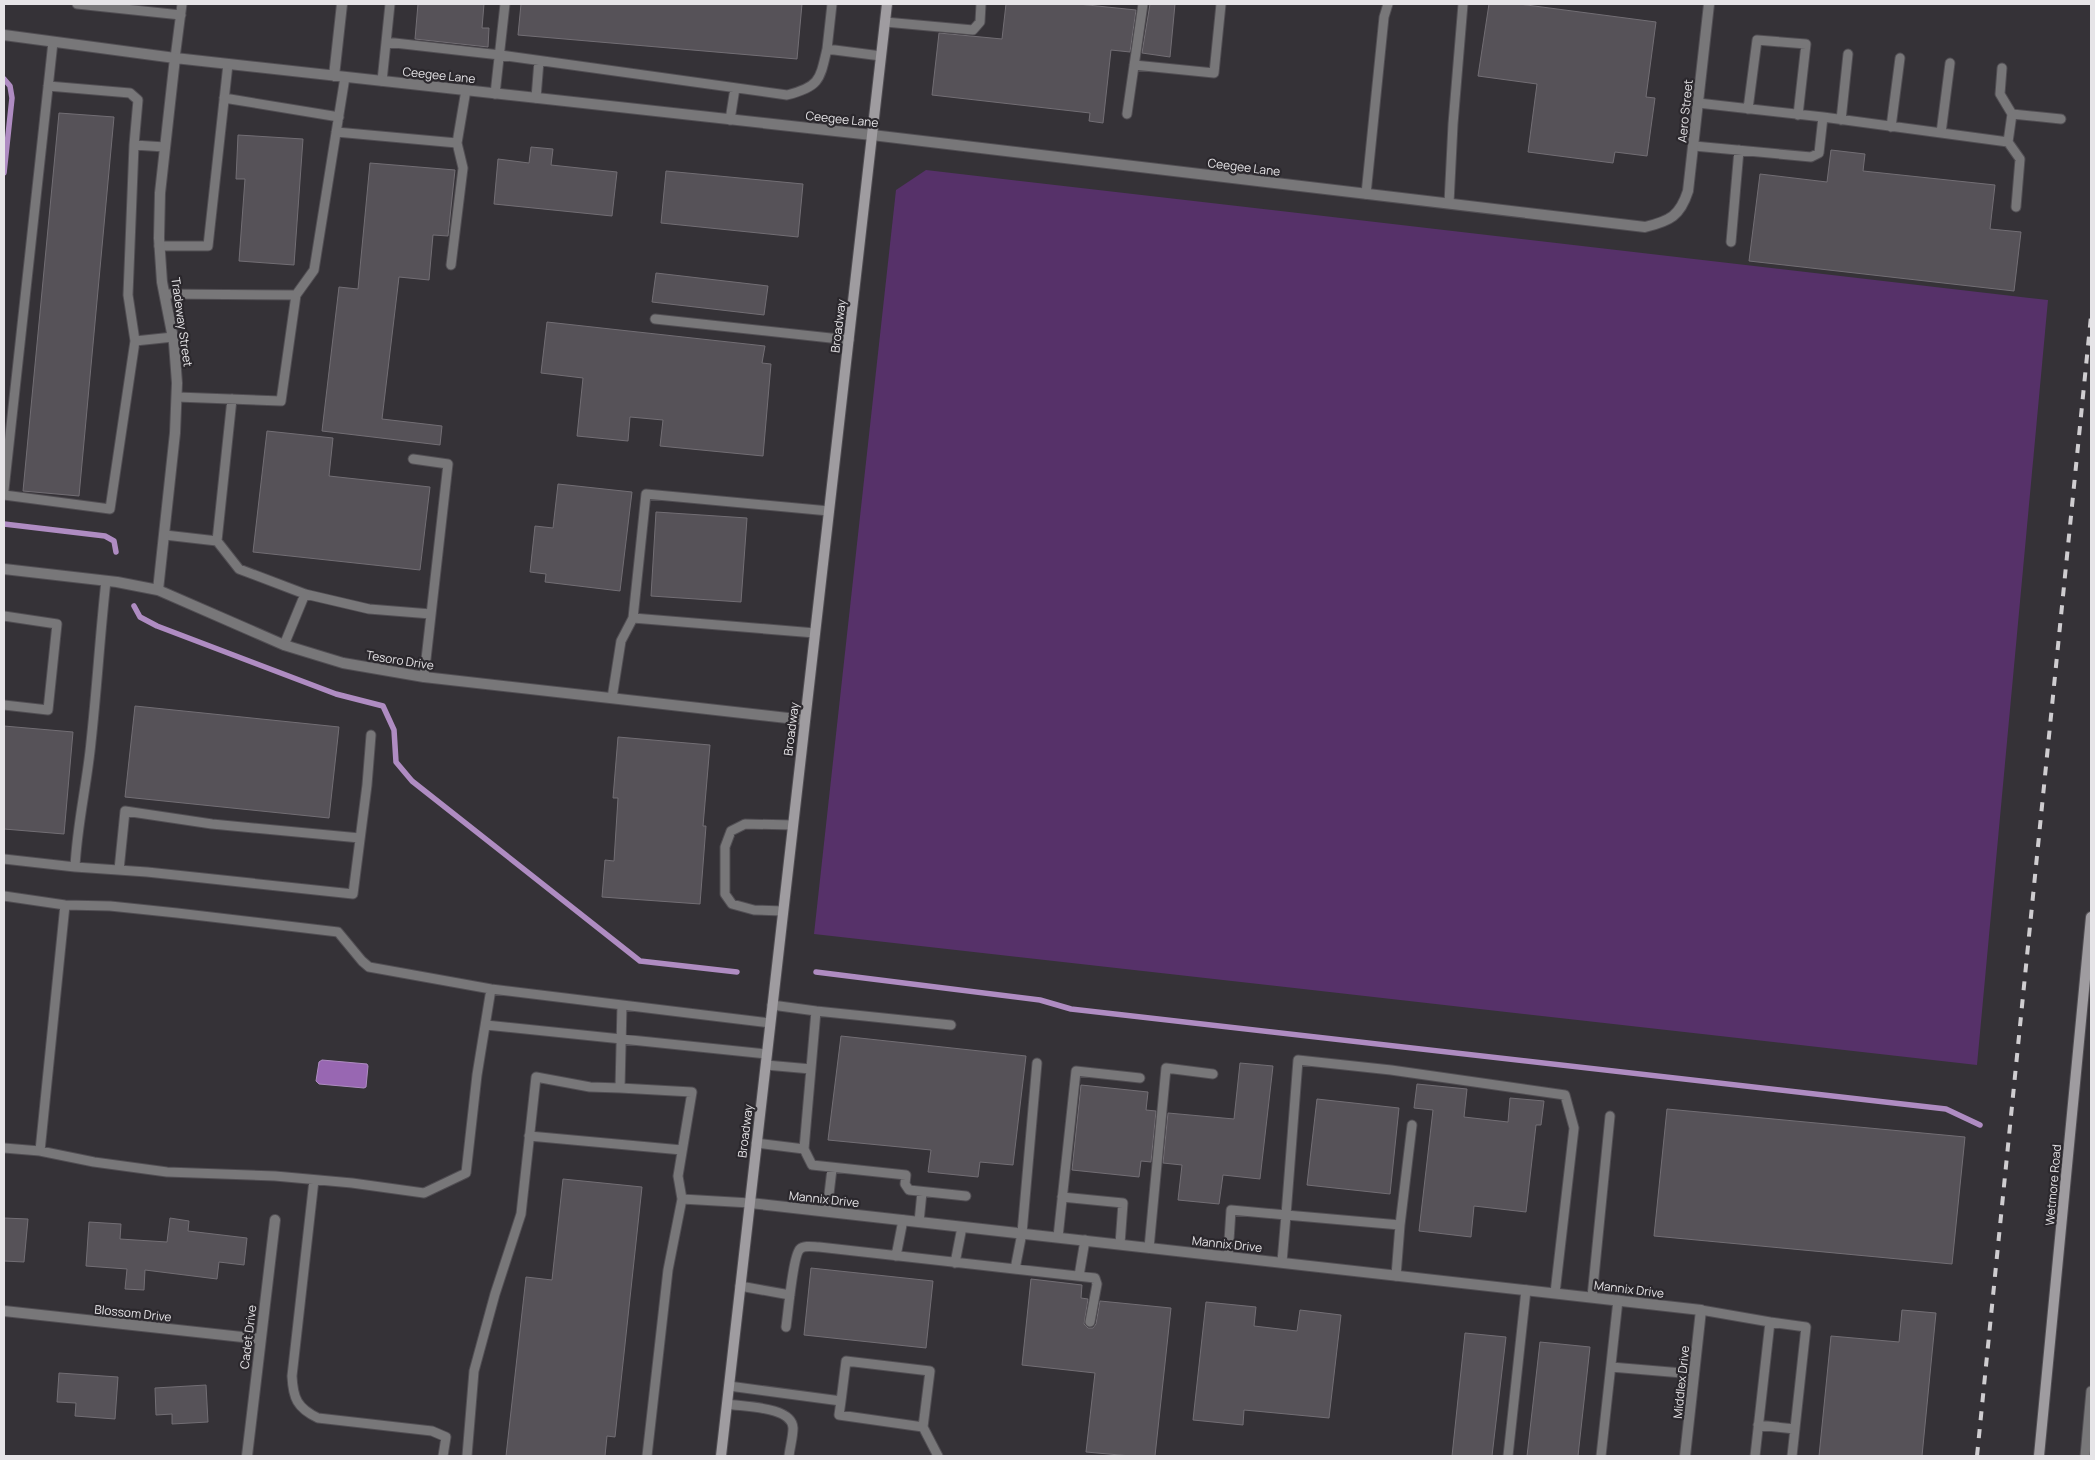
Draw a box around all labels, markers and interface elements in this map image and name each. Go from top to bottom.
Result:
street label: Ceegee Lane [402,63,476,87]
street label: Aero Street [1673,78,1697,144]
street label: Ceegee Lane [805,107,879,131]
street label: Ceegee Lane [1207,154,1281,180]
street label: Tradeway Street [167,276,197,368]
street label: Broadway [826,298,850,354]
street label: Tesoro Drive [365,646,435,674]
street label: Broadway [779,701,803,757]
street label: Broadway [733,1103,757,1159]
street label: Wetmore Road [2041,1144,2065,1226]
street label: Mannix Drive [788,1187,860,1211]
street label: Mannix Drive [1191,1232,1263,1256]
street label: Mannix Drive [1593,1276,1665,1302]
street label: Blossom Drive [94,1300,172,1326]
street label: Cadet Drive [236,1304,260,1370]
street label: Middlex Drive [1669,1345,1693,1419]

